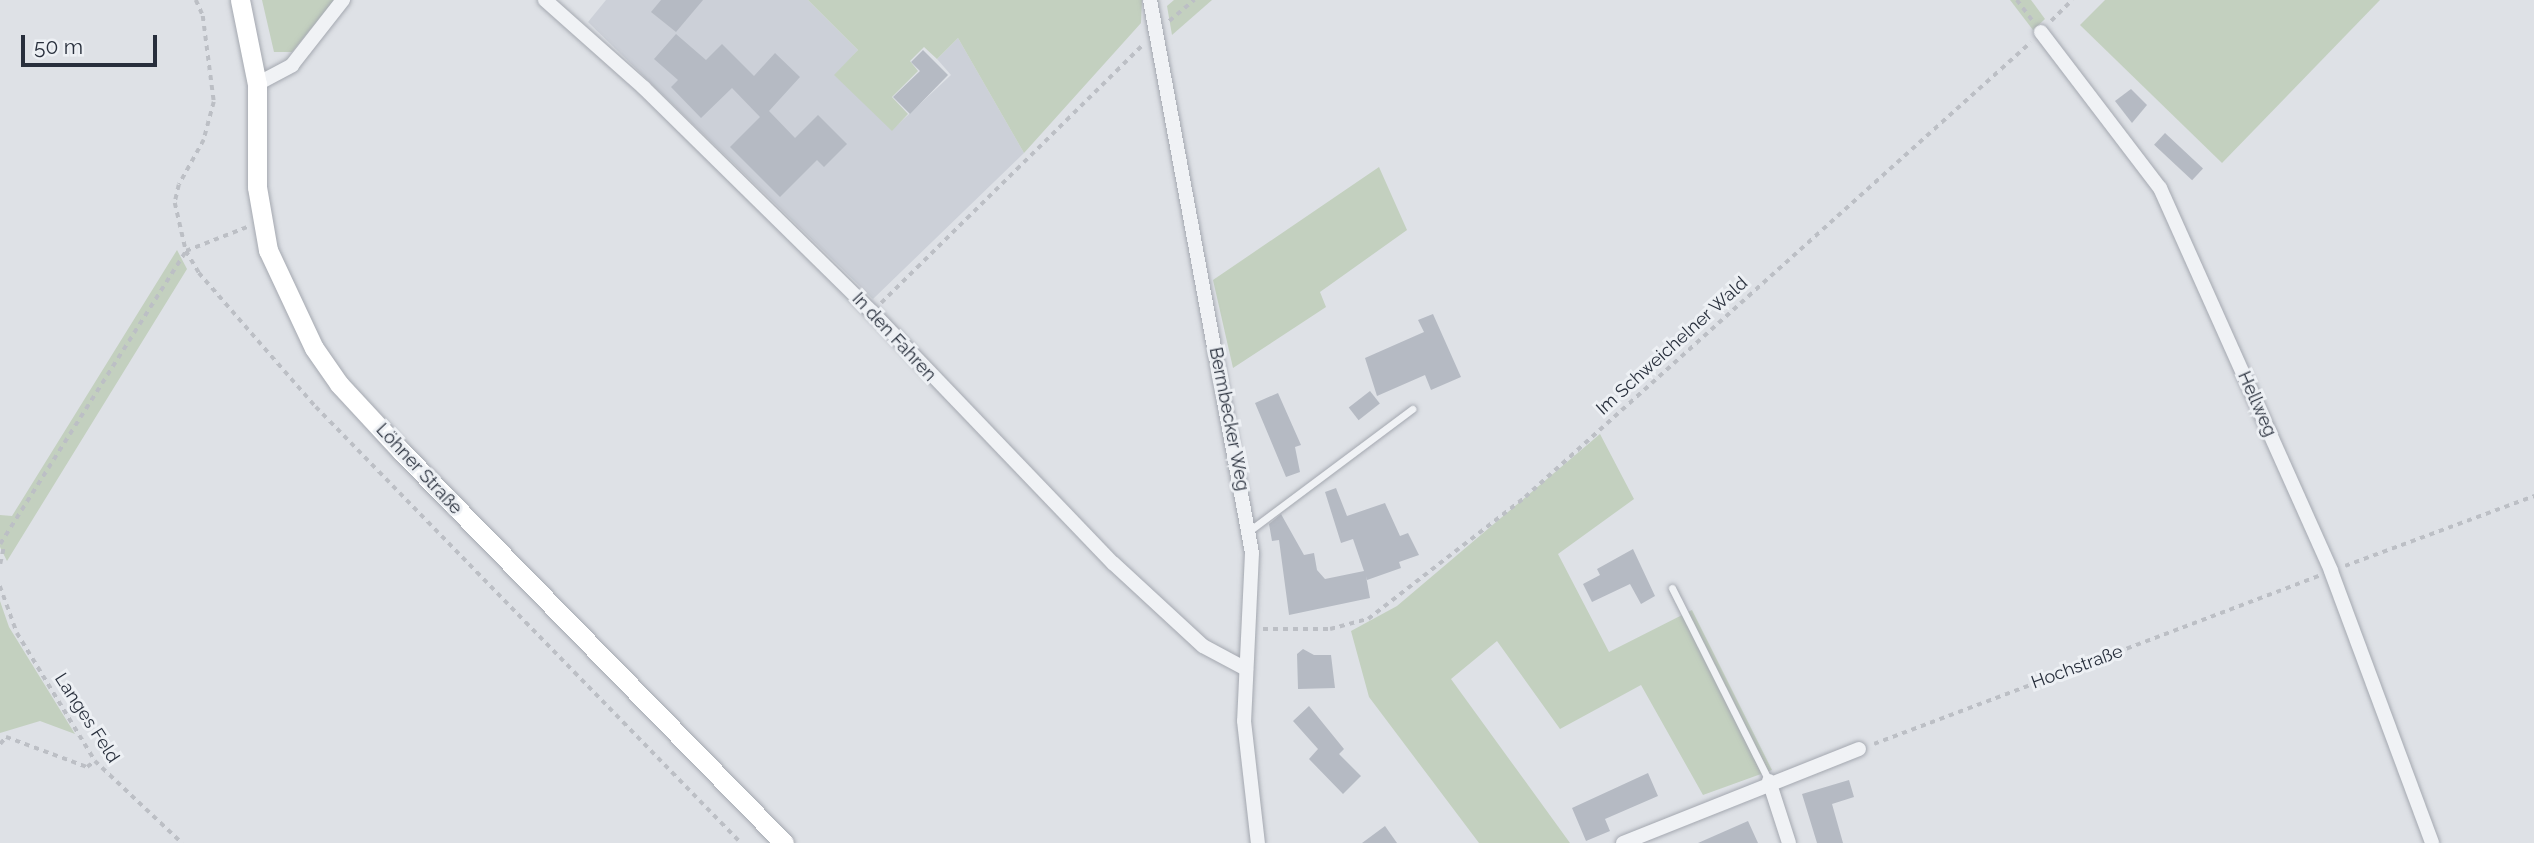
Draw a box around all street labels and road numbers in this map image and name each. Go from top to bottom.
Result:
street label: Im Schweichelner Wald [1592,272,1752,420]
street label: In den Fahren [847,288,941,386]
street label: Bermbecker Weg [1204,345,1254,493]
street label: Hellweg [2233,368,2281,440]
street label: Löhner Straße [371,419,467,519]
street label: Hochstraße [2028,641,2126,693]
street label: Langes Feld [50,669,124,767]

